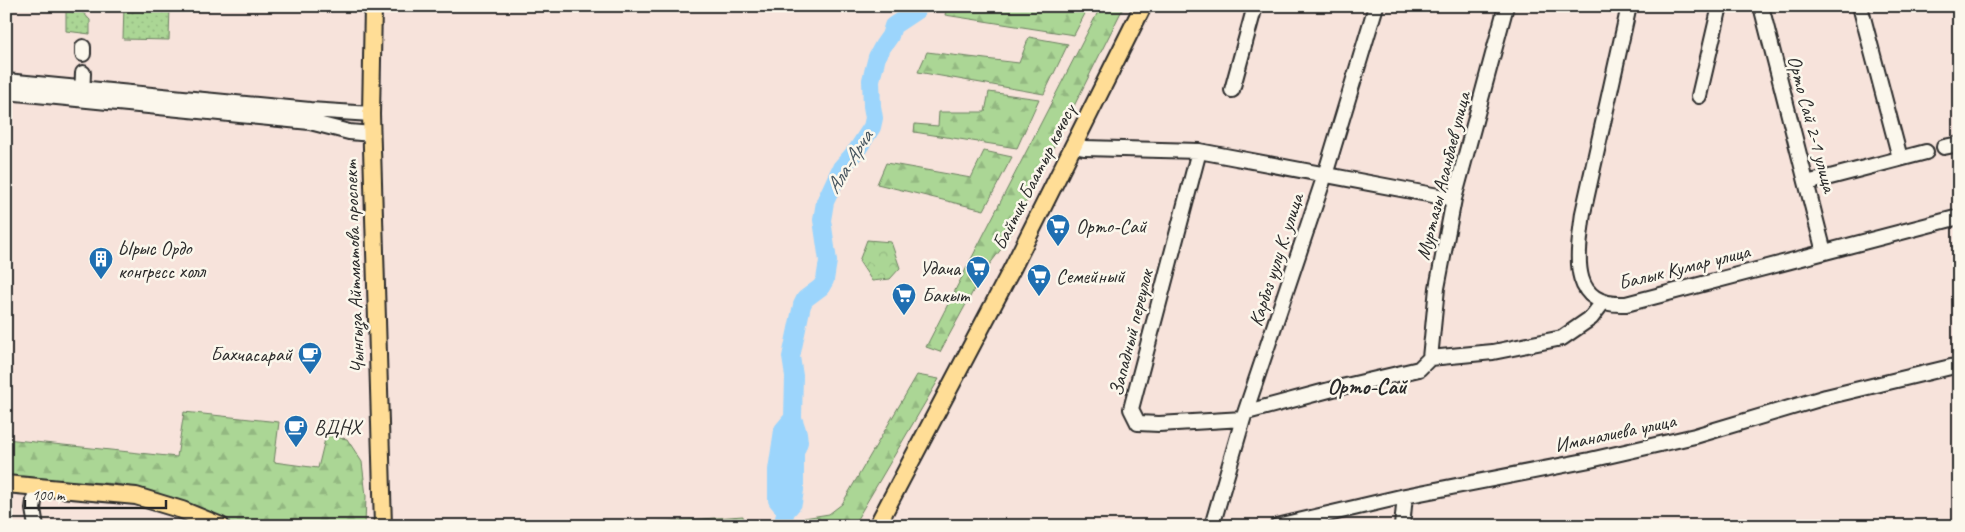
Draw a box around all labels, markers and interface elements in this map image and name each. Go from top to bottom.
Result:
street label: Орто Сай 2-1 улица [1782,53,1843,197]
street label: Муртазы Асанбаев улица [1410,88,1476,262]
street label: Байтик Баатыр көчөсү [987,99,1082,254]
water label: Ала-Арча [820,124,879,198]
street label: Чынгыза Айтматова проспект [338,158,371,374]
street label: Карбоз уулу К. улица [1243,189,1310,329]
supermarket icon: Орто-Сай [1045,213,1071,247]
place label: Орто-Сай [1076,214,1148,239]
place label: Ырыс Ордо конгресс холл [118,236,207,284]
street label: Балык Кумар улица [1616,238,1754,295]
building icon: Ырыс Ордо конгресс холл [88,246,114,280]
supermarket icon: Удача [965,255,991,289]
place label: Удача [919,256,962,281]
supermarket icon: Семейный [1026,263,1052,297]
place label: Семейный [1056,264,1126,289]
street label: Западный переулок [1103,266,1159,399]
supermarket icon: Бакыт [891,282,917,316]
place label: Бакыт [922,283,971,308]
cafe icon: Бахчасарай [297,341,323,375]
place label: Бахчасарай [211,342,294,367]
district label: Орто-Сай [1328,373,1408,401]
street label: Иманалиева улица [1552,408,1680,458]
cafe icon: ВДНХ [283,414,309,448]
place label: ВДНХ [314,415,364,440]
scale bar [25,477,166,509]
text: 100 m [32,486,66,505]

